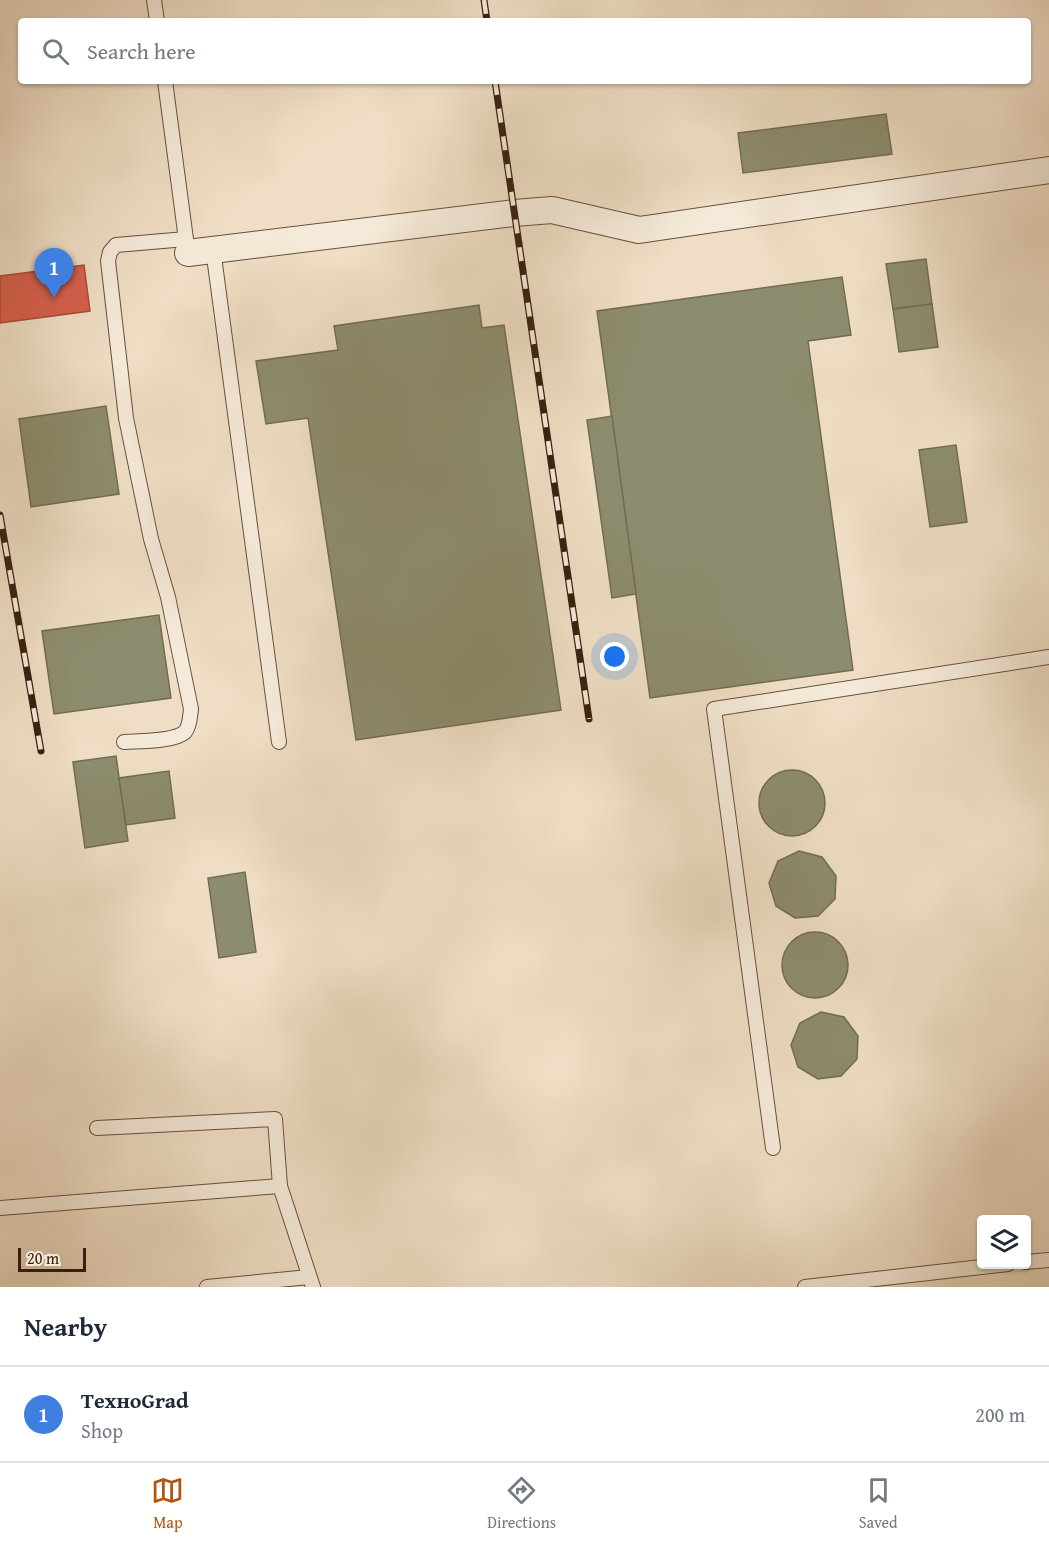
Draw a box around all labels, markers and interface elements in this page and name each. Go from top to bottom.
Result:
search box [18,18,1031,84]
icon: search [39,35,72,68]
text: Search here [87,35,196,67]
pin: 1 [34,248,74,298]
your location [600,642,629,671]
map controls [977,1215,1031,1269]
button: layers [977,1215,1031,1269]
scale bar [18,1245,86,1272]
text: 20 m [27,1246,59,1270]
text: Nearby [24,1307,107,1346]
text: ТехноGrad [81,1384,189,1416]
text: 1 [38,1400,49,1429]
text: 200 m [975,1400,1025,1429]
text: Shop [81,1416,123,1445]
tab: Map [151,1474,184,1534]
tab: Directions [487,1474,556,1534]
tab: Saved [859,1474,898,1534]

